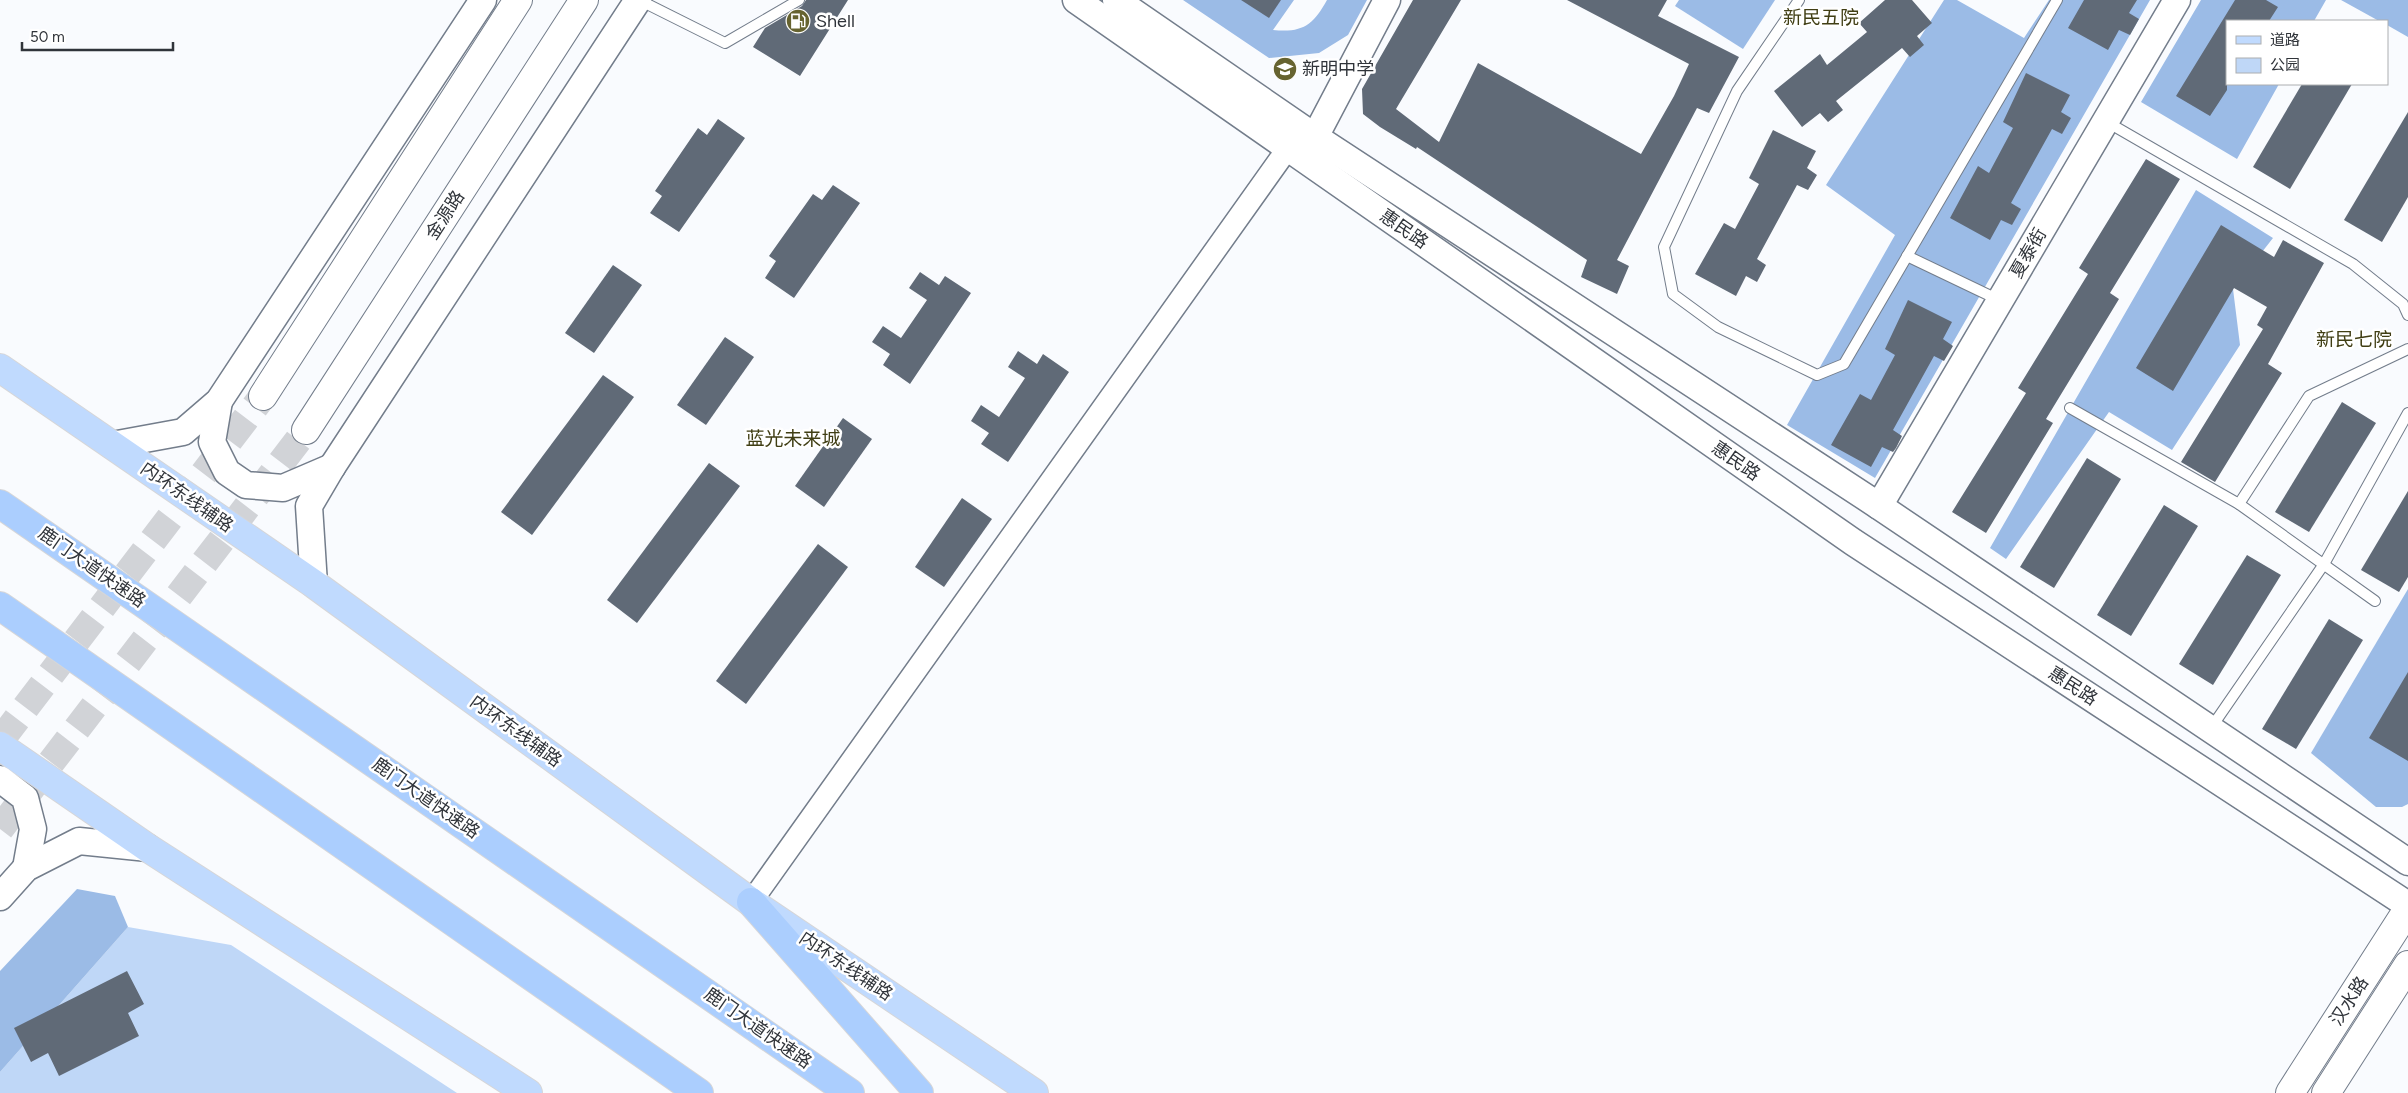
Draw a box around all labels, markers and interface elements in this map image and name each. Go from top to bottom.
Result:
district label: 新民五院 [1783,6,1859,29]
fuel station icon: Shell [785,8,811,34]
place label: Shell [816,10,855,32]
scale bar [22,20,174,52]
legend [2226,20,2388,85]
text: 50 m [30,28,65,46]
text: 道路 [2270,31,2300,49]
school or university icon: 新明中学 [1272,56,1298,82]
text: 公园 [2270,56,2300,74]
place label: 新明中学 [1302,58,1374,80]
street label: 金源路 [421,186,469,244]
street label: 惠民路 [1376,205,1432,253]
street label: 夏泰街 [2005,224,2051,282]
district label: 新民七院 [2316,328,2392,351]
district label: 蓝光未来城 [745,427,841,450]
street label: 惠民路 [1708,437,1764,485]
street label: 内环东线辅路 [136,457,238,537]
street label: 鹿门大道快速路 [34,522,150,612]
street label: 惠民路 [2044,662,2102,710]
street label: 内环东线辅路 [466,690,566,772]
street label: 鹿门大道快速路 [368,753,484,843]
street label: 内环东线辅路 [795,927,897,1005]
street label: 汉水路 [2325,972,2373,1030]
street label: 鹿门大道快速路 [700,983,816,1073]

